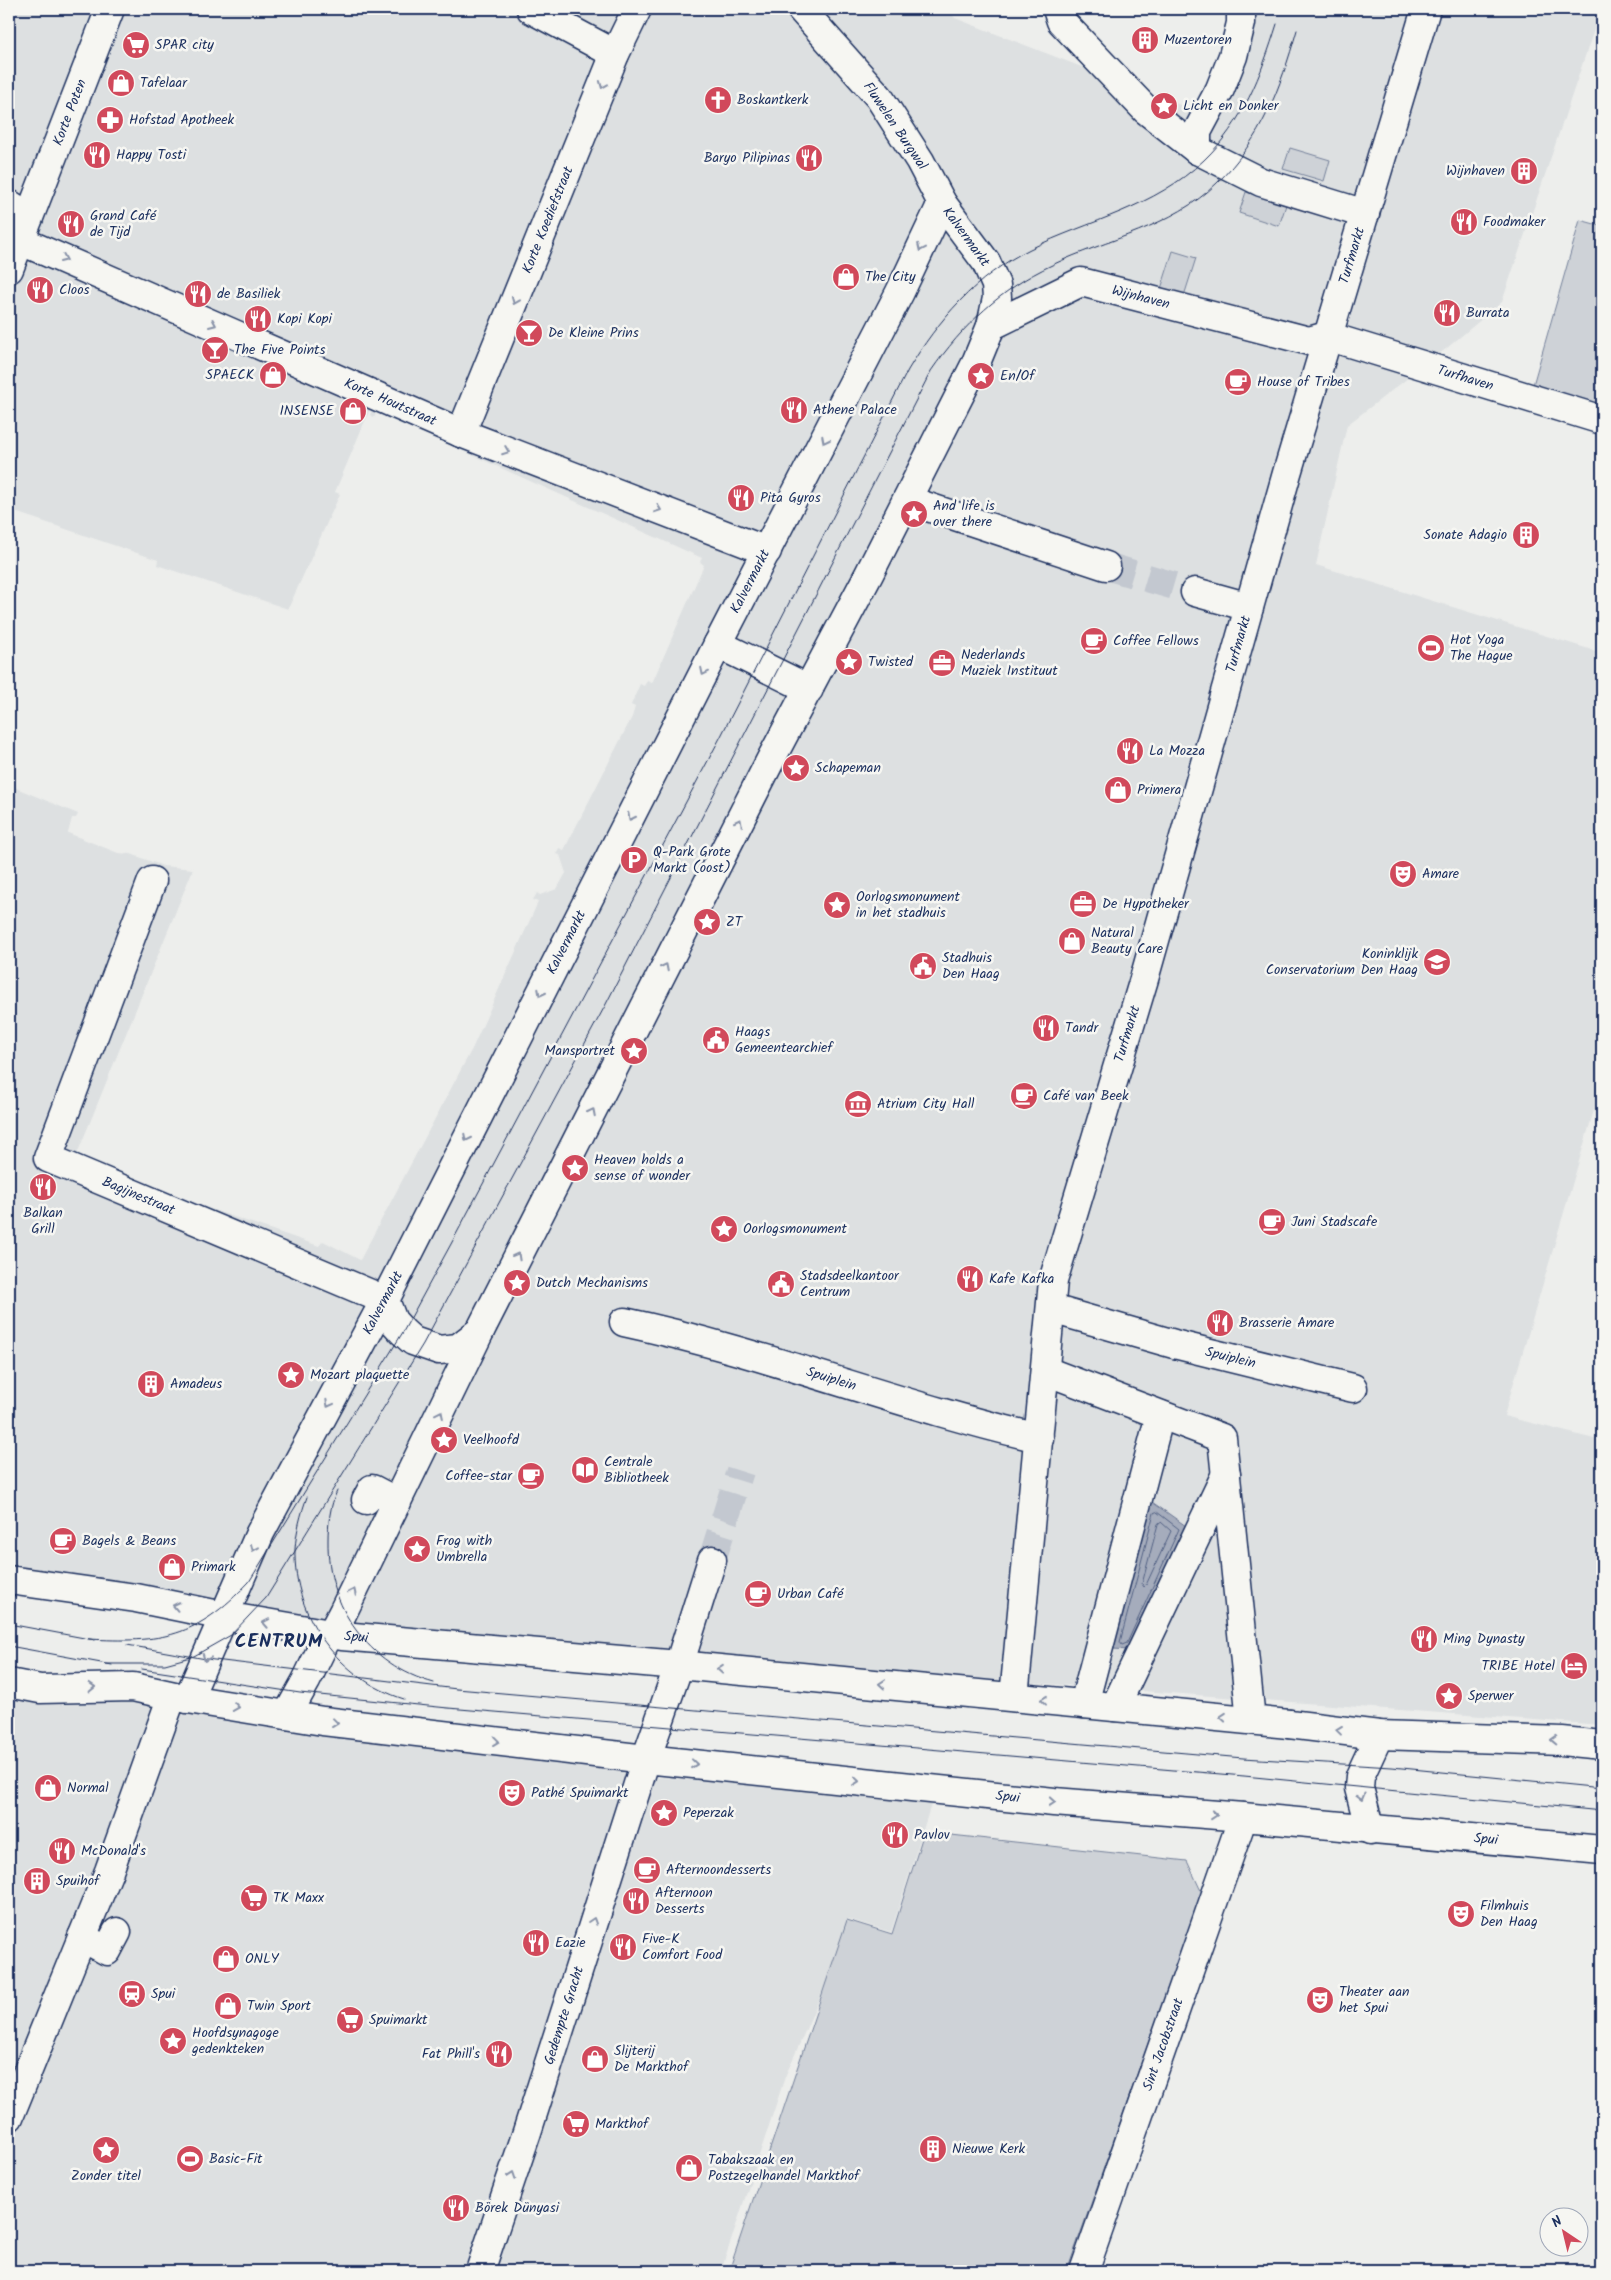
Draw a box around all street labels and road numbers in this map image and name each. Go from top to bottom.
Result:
street label: Korte Poten [47,76,93,149]
street label: Fluwelen Burgwal [857,77,933,175]
street label: Korte Koediefstraat [516,163,580,277]
street label: Kalvermarkt [937,202,996,272]
street label: Turfmarkt [1333,224,1371,287]
street label: Wijnhaven [1109,279,1172,316]
street label: Turfhaven [1434,359,1496,397]
street label: Korte Houtstraat [340,372,441,432]
street label: Kalvermarkt [725,545,776,617]
street label: Turfmarkt [1220,613,1257,675]
street label: Kalvermarkt [541,906,592,978]
street label: Turfmarkt [1109,1002,1147,1065]
street label: Bagijnestraat [98,1171,179,1221]
street label: Kalvermarkt [357,1267,409,1339]
street label: Spuiplein [1203,1341,1258,1375]
street label: Spuiplein [803,1361,859,1397]
street label: Spui [343,1625,370,1649]
street label: Spui [995,1785,1022,1809]
street label: Spui [1473,1827,1500,1851]
street label: Gedempte Gracht [538,1963,590,2068]
street label: Sint Jacobstraat [1137,1995,1190,2094]

